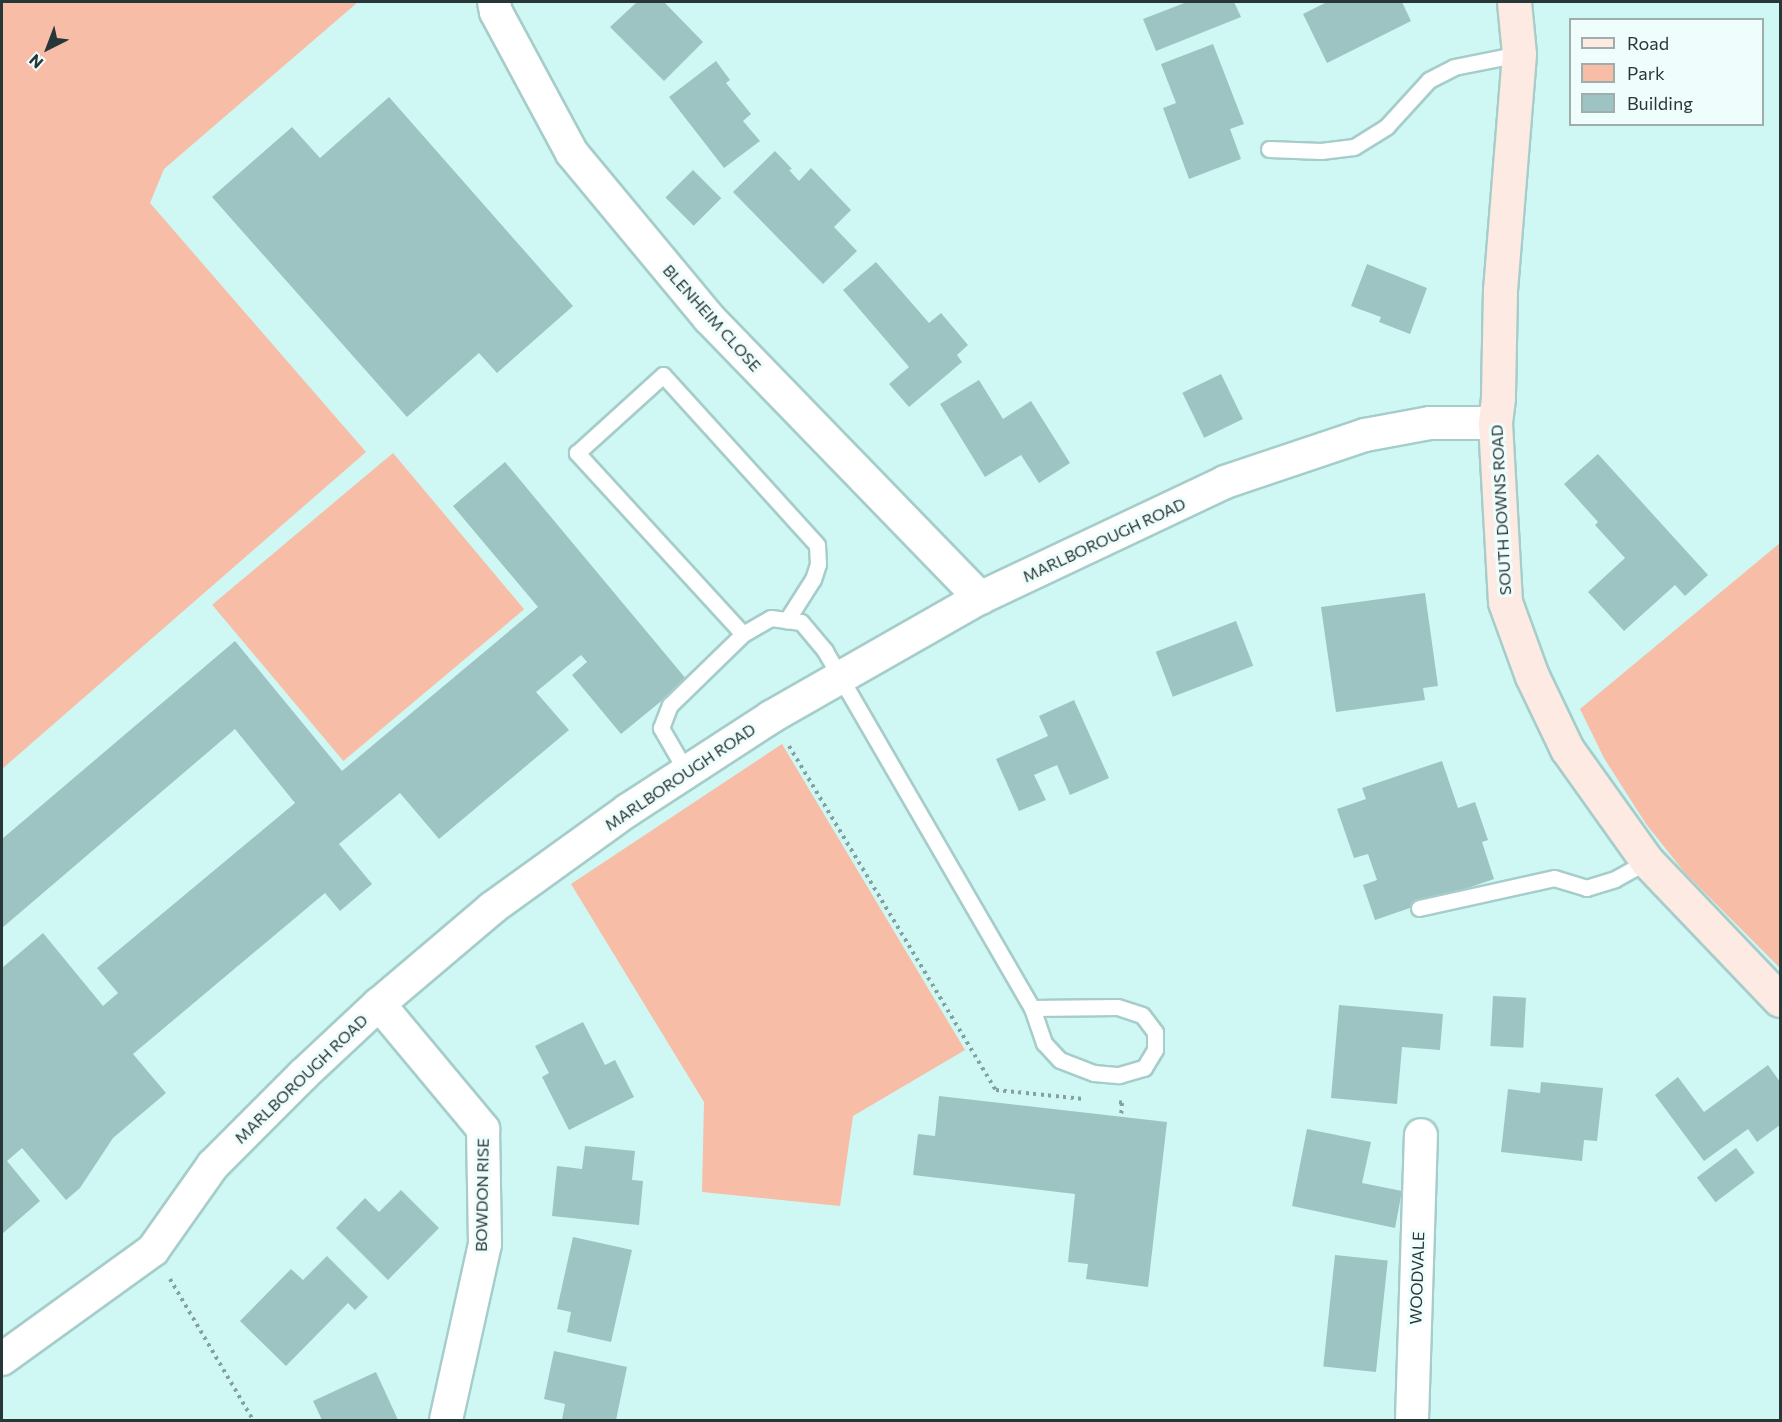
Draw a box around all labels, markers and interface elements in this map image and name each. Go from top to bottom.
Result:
north arrow [18,18,78,78]
legend [1569,18,1764,126]
text: Road [1627,32,1669,54]
text: N [25,51,46,73]
text: Park [1627,62,1665,84]
text: Building [1627,92,1693,114]
street label: BLENHEIM CLOSE [659,261,765,375]
street label: SOUTH DOWNS ROAD [1487,424,1515,596]
street label: MARLBOROUGH ROAD [1019,494,1189,586]
street label: MARLBOROUGH ROAD [601,719,759,835]
street label: MARLBOROUGH ROAD [230,1010,372,1148]
street label: BOWDON RISE [471,1138,493,1252]
street label: WOODVALE [1406,1231,1428,1325]

